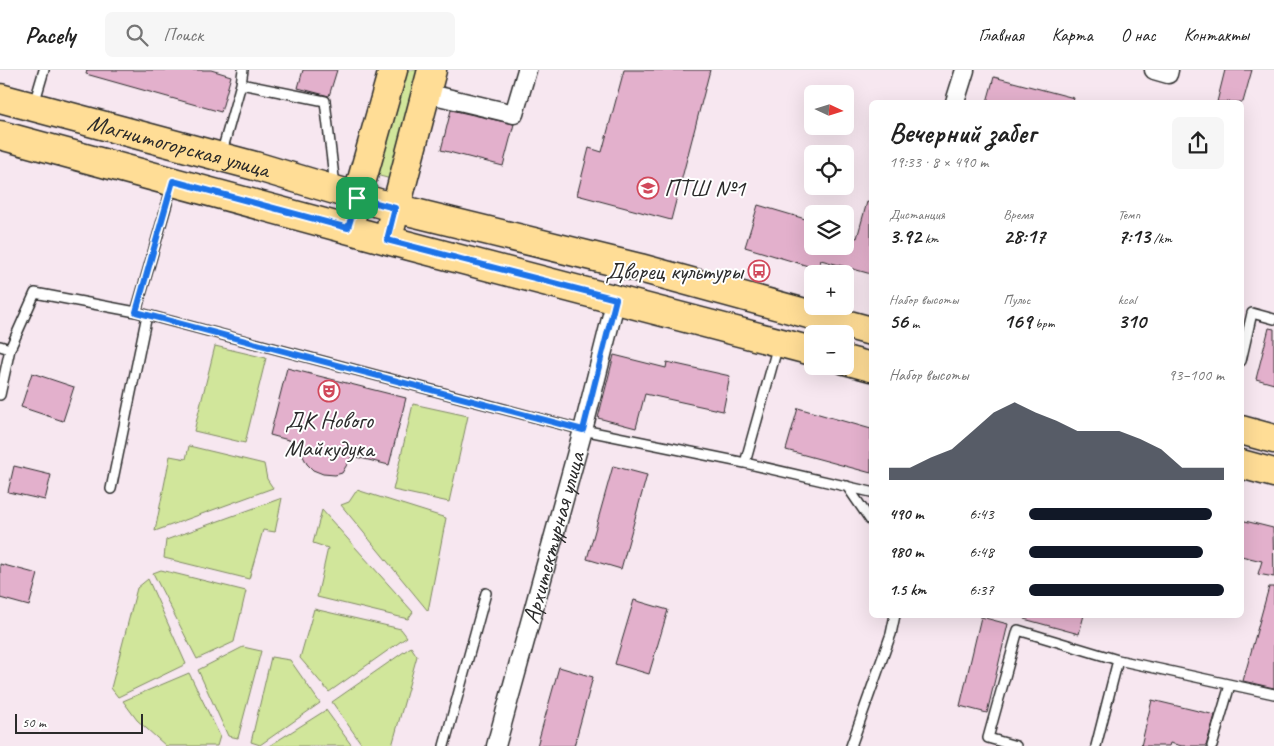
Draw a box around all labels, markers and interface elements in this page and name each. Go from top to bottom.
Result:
search box [105,12,455,57]
text: Pacely [25,20,75,50]
icon: search [123,21,151,49]
text: Поиск [163,23,203,47]
text: Главная [979,24,1024,46]
text: Карта [1052,24,1093,46]
text: О нас [1121,24,1156,46]
text: Контакты [1184,24,1249,46]
north arrow [804,85,854,135]
map controls [804,85,854,375]
street label: Магнитогорская улица [84,107,275,185]
text: Вечерний забег [889,115,1036,150]
button: share [1172,117,1224,169]
button: locate [804,145,854,195]
text: 19:33 · 8 × 490 m [889,152,988,172]
place label: ПТШ №1 [664,173,746,203]
school or university icon: ПТШ №1 [636,176,660,200]
pin [336,177,378,219]
icon: arrive [343,184,371,212]
button: layers [804,205,854,255]
text: Дистанция [889,206,945,223]
text: Время [1003,206,1033,223]
text: Темп [1118,206,1140,223]
text: 3.92 [889,223,921,249]
text: 28:17 [1003,223,1045,249]
text: 7:13 [1118,223,1150,249]
text: km [921,230,938,247]
text: /km [1150,230,1172,247]
place label: Дворец культуры [605,256,745,286]
bus stop icon: Дворец культуры [747,259,771,283]
button: + [804,265,854,315]
text: Набор высоты [889,291,958,308]
text: Пульс [1003,291,1030,308]
text: kcal [1118,291,1136,308]
text: 56 [889,308,908,334]
text: 169 [1003,308,1032,334]
text: 310 [1118,308,1146,334]
text: m [908,315,919,332]
text: bpm [1032,315,1055,332]
button: − [804,325,854,375]
text: Набор высоты [889,365,968,385]
text: 93–100 m [1168,365,1224,385]
theatre icon: ДК Нового Майкудука [317,379,341,403]
place label: ДК Нового Майкудука [284,405,376,463]
street label: Архитектурная улица [515,447,592,627]
text: 490 m [889,504,923,524]
text: 6:43 [969,504,994,524]
text: 980 m [889,542,923,562]
text: 6:48 [969,542,994,562]
text: 1.5 km [889,580,926,600]
text: 6:37 [969,580,994,600]
scale bar [15,711,142,734]
text: 50 m [22,714,46,731]

